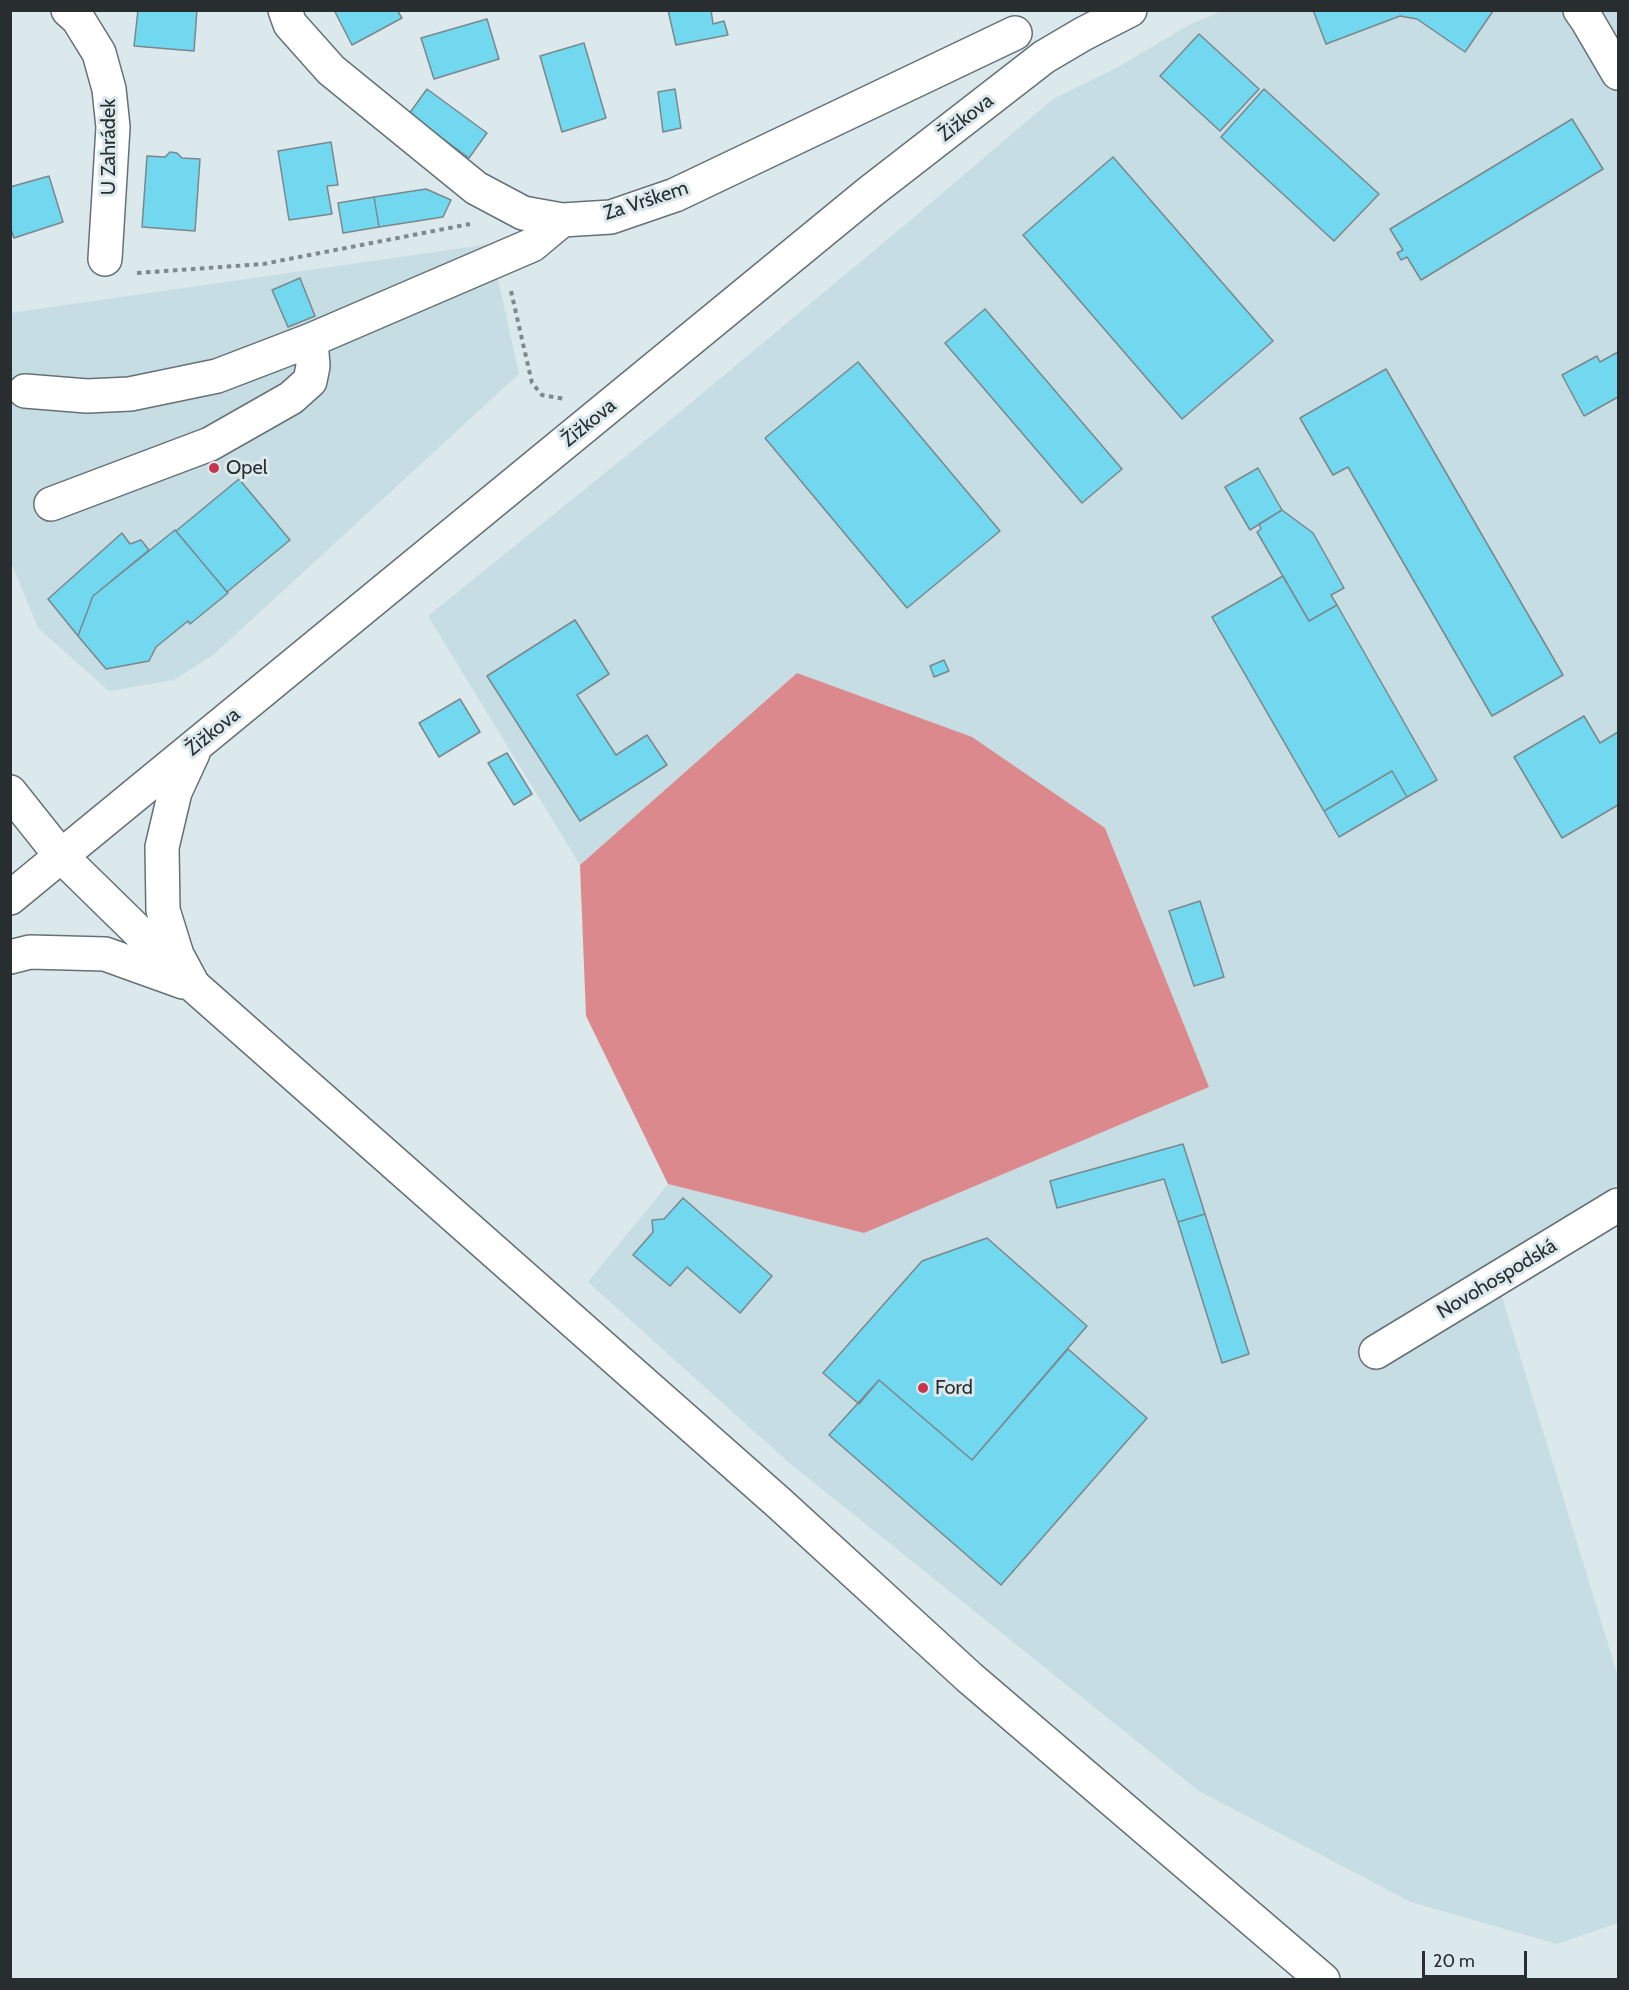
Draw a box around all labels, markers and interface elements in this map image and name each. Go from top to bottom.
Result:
street label: Žižkova [934,89,998,147]
street label: U Zahrádek [97,99,121,195]
street label: Za Vrškem [601,176,691,226]
street label: Žižkova [557,394,621,452]
place label: Opel [226,456,267,480]
marker: Opel [207,461,221,475]
street label: Žižkova [181,703,245,761]
street label: Novohospodská [1433,1234,1561,1324]
place label: Ford [935,1376,973,1400]
marker: Ford [916,1381,930,1395]
scale bar [1425,1939,1530,1977]
text: 20 m [1433,1950,1475,1972]

